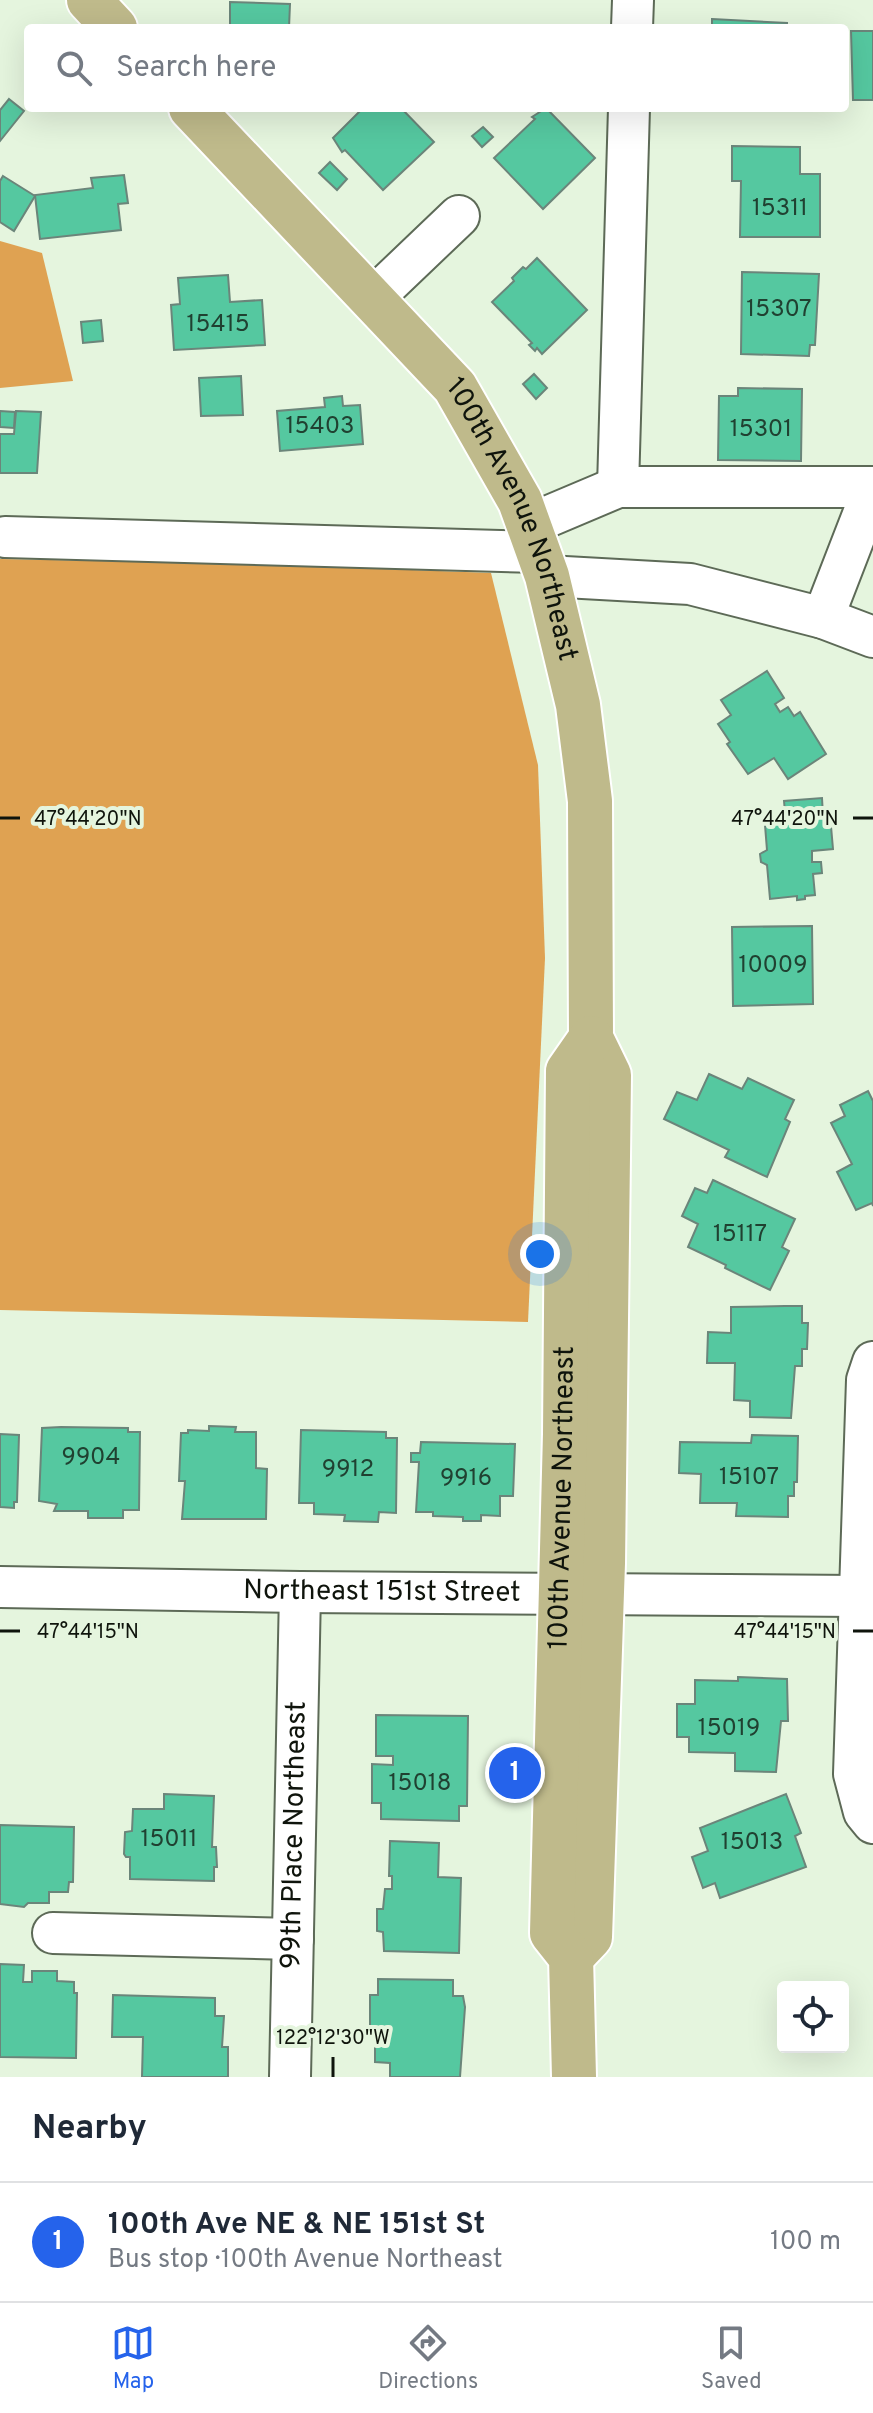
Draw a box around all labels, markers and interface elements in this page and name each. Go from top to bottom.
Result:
search box [24,24,849,112]
icon: search [52,46,96,90]
text: Search here [116,50,276,87]
house number: 15311 [752,194,808,224]
house number: 15307 [746,295,812,325]
house number: 15415 [186,310,250,340]
street label: 100th Avenue Northeast [438,370,585,665]
house number: 15403 [285,412,355,442]
house number: 15301 [730,415,792,445]
text: 47°44'20"N [34,807,142,833]
text: 47°44'20"N [731,807,839,833]
house number: 10009 [738,951,808,981]
house number: 15117 [713,1220,767,1250]
your location [520,1234,560,1274]
street label: 100th Avenue Northeast [541,1346,584,1650]
house number: 9904 [62,1443,120,1473]
house number: 9912 [322,1455,374,1485]
house number: 15107 [719,1463,779,1493]
house number: 9916 [440,1464,492,1494]
street label: Northeast 151st Street [243,1573,521,1612]
text: 47°44'15"N [37,1620,139,1646]
text: 47°44'15"N [734,1620,836,1646]
street label: 99th Place Northeast [274,1701,316,1969]
house number: 15019 [698,1714,760,1744]
pin: 1 [489,1743,541,1803]
house number: 15018 [389,1769,451,1799]
house number: 15011 [140,1825,198,1855]
house number: 15013 [721,1828,783,1858]
map controls [777,1981,849,2053]
button: locate [777,1981,849,2053]
text: 122°12'30"W [276,2026,390,2052]
text: Nearby [32,2108,147,2151]
text: 100th Ave NE & NE 151st St [108,2207,485,2244]
text: 1 [53,2226,63,2259]
text: 100 m [770,2226,841,2259]
text: Bus stop · 100th Avenue Northeast [108,2244,503,2277]
tab: Map [111,2321,155,2396]
tab: Directions [378,2321,478,2396]
tab: Saved [701,2321,762,2396]

